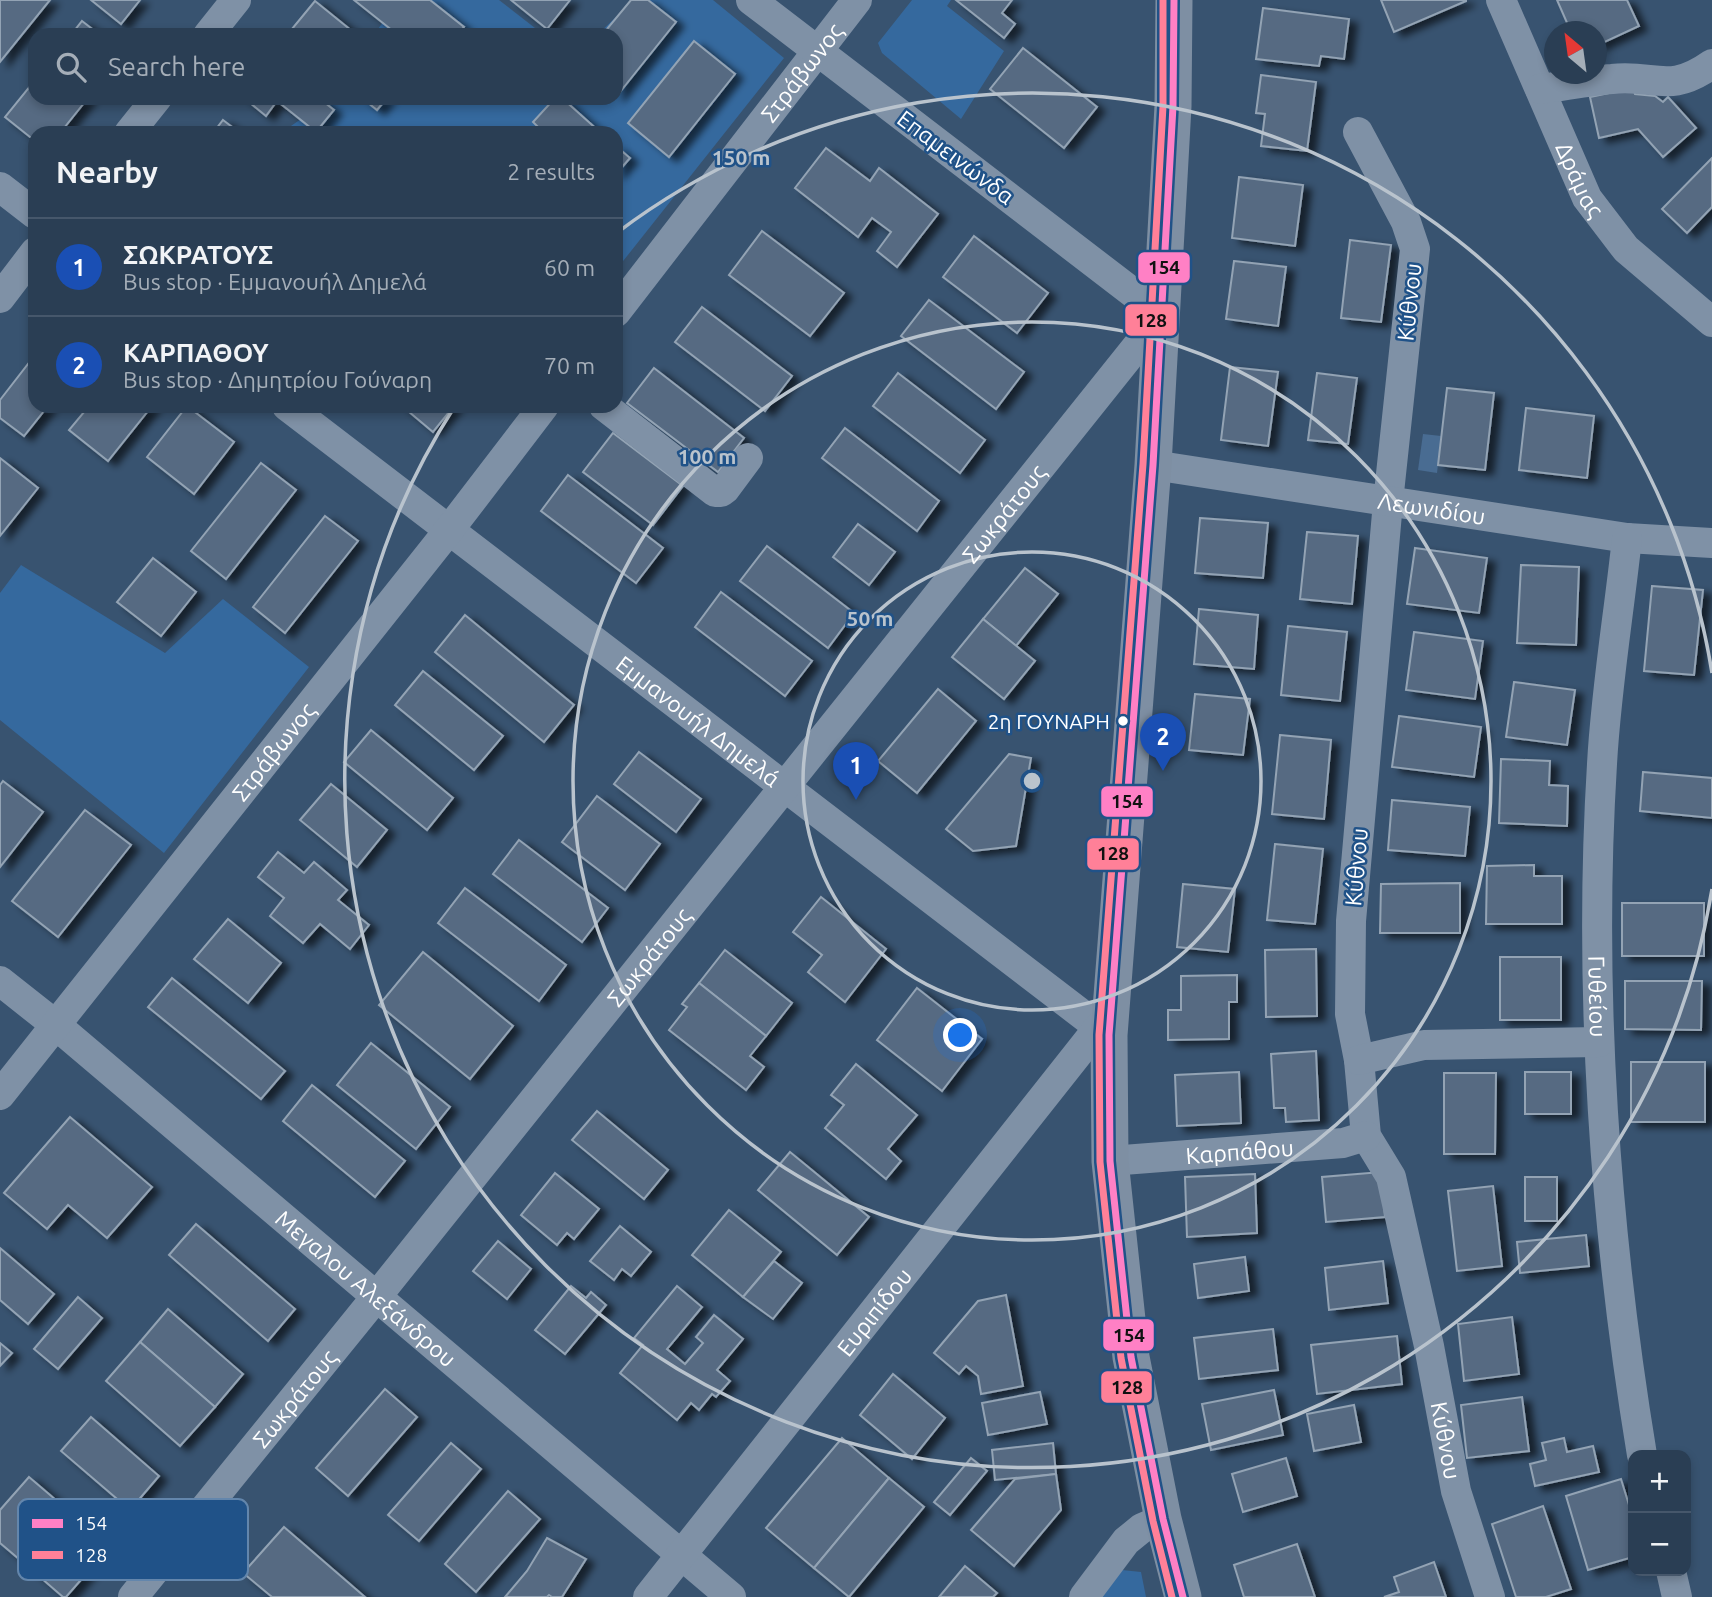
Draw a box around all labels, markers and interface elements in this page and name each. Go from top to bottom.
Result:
street label: Στράβωνος [755,18,848,126]
north arrow [1544,21,1607,84]
search box [28,28,623,105]
icon: search [52,48,90,86]
text: Search here [108,52,245,81]
street label: Επαμεινώνδα [893,105,1019,209]
street label: Δράμας [1552,138,1609,222]
text: 150 m [712,145,770,169]
text: Nearby [56,155,158,189]
text: 2 results [507,159,595,184]
text: ΣΩΚΡΑΤΟΥΣ [123,240,273,269]
line badge: 154 [1137,251,1191,284]
text: 1 [73,255,85,280]
text: 60 m [544,255,595,280]
text: 154 [1148,256,1180,278]
street label: Κύθνου [1392,262,1426,342]
text: Bus stop · Εμμανουήλ Δημελά [123,269,427,294]
line badge: 128 [1124,303,1178,337]
text: 128 [1135,309,1167,331]
text: ΚΑΡΠΑΘΟΥ [123,338,269,367]
text: 2 [73,353,85,378]
text: 70 m [544,353,595,378]
text: Bus stop · Δημητρίου Γούναρη [123,367,432,392]
text: 100 m [678,444,736,468]
street label: Σωκράτους [957,459,1051,567]
street label: Λεωνιδίου [1376,487,1487,529]
text: 50 m [847,606,893,630]
street label: Εμμανουήλ Δημελά [612,650,785,791]
street label: Στράβωνος [227,698,320,805]
place label: 2η ΓΟΥΝΑΡΗ [988,709,1110,733]
pin: 2 [1140,713,1186,771]
marker: 2η ΓΟΥΝΑΡΗ [1116,714,1130,728]
pin: 1 [833,742,879,800]
centre of rings [1020,769,1044,793]
line badge: 154 [1100,785,1154,818]
text: 154 [1111,790,1143,812]
street label: Κύθνου [1340,827,1372,907]
line badge: 128 [1086,837,1140,871]
text: 128 [1097,842,1129,864]
street label: Σωκράτους [602,903,696,1011]
street label: Γυθείου [1585,955,1612,1038]
your location [943,1018,977,1052]
street label: Καρπάθου [1185,1134,1295,1168]
street label: Μεγαλου Αλεξάνδρου [271,1205,461,1371]
street label: Ευριπίδου [832,1263,916,1360]
line badge: 154 [1102,1318,1155,1352]
text: 154 [1113,1324,1145,1346]
street label: Σωκράτους [247,1344,342,1452]
line badge: 128 [1100,1370,1153,1404]
text: 128 [1111,1376,1143,1398]
street label: Κύθνου [1427,1400,1466,1481]
map controls [1628,1450,1691,1576]
button: + [1628,1450,1691,1513]
legend [18,1499,248,1580]
text: 154 [75,1512,107,1534]
button: − [1628,1513,1691,1576]
text: 128 [75,1544,107,1566]

